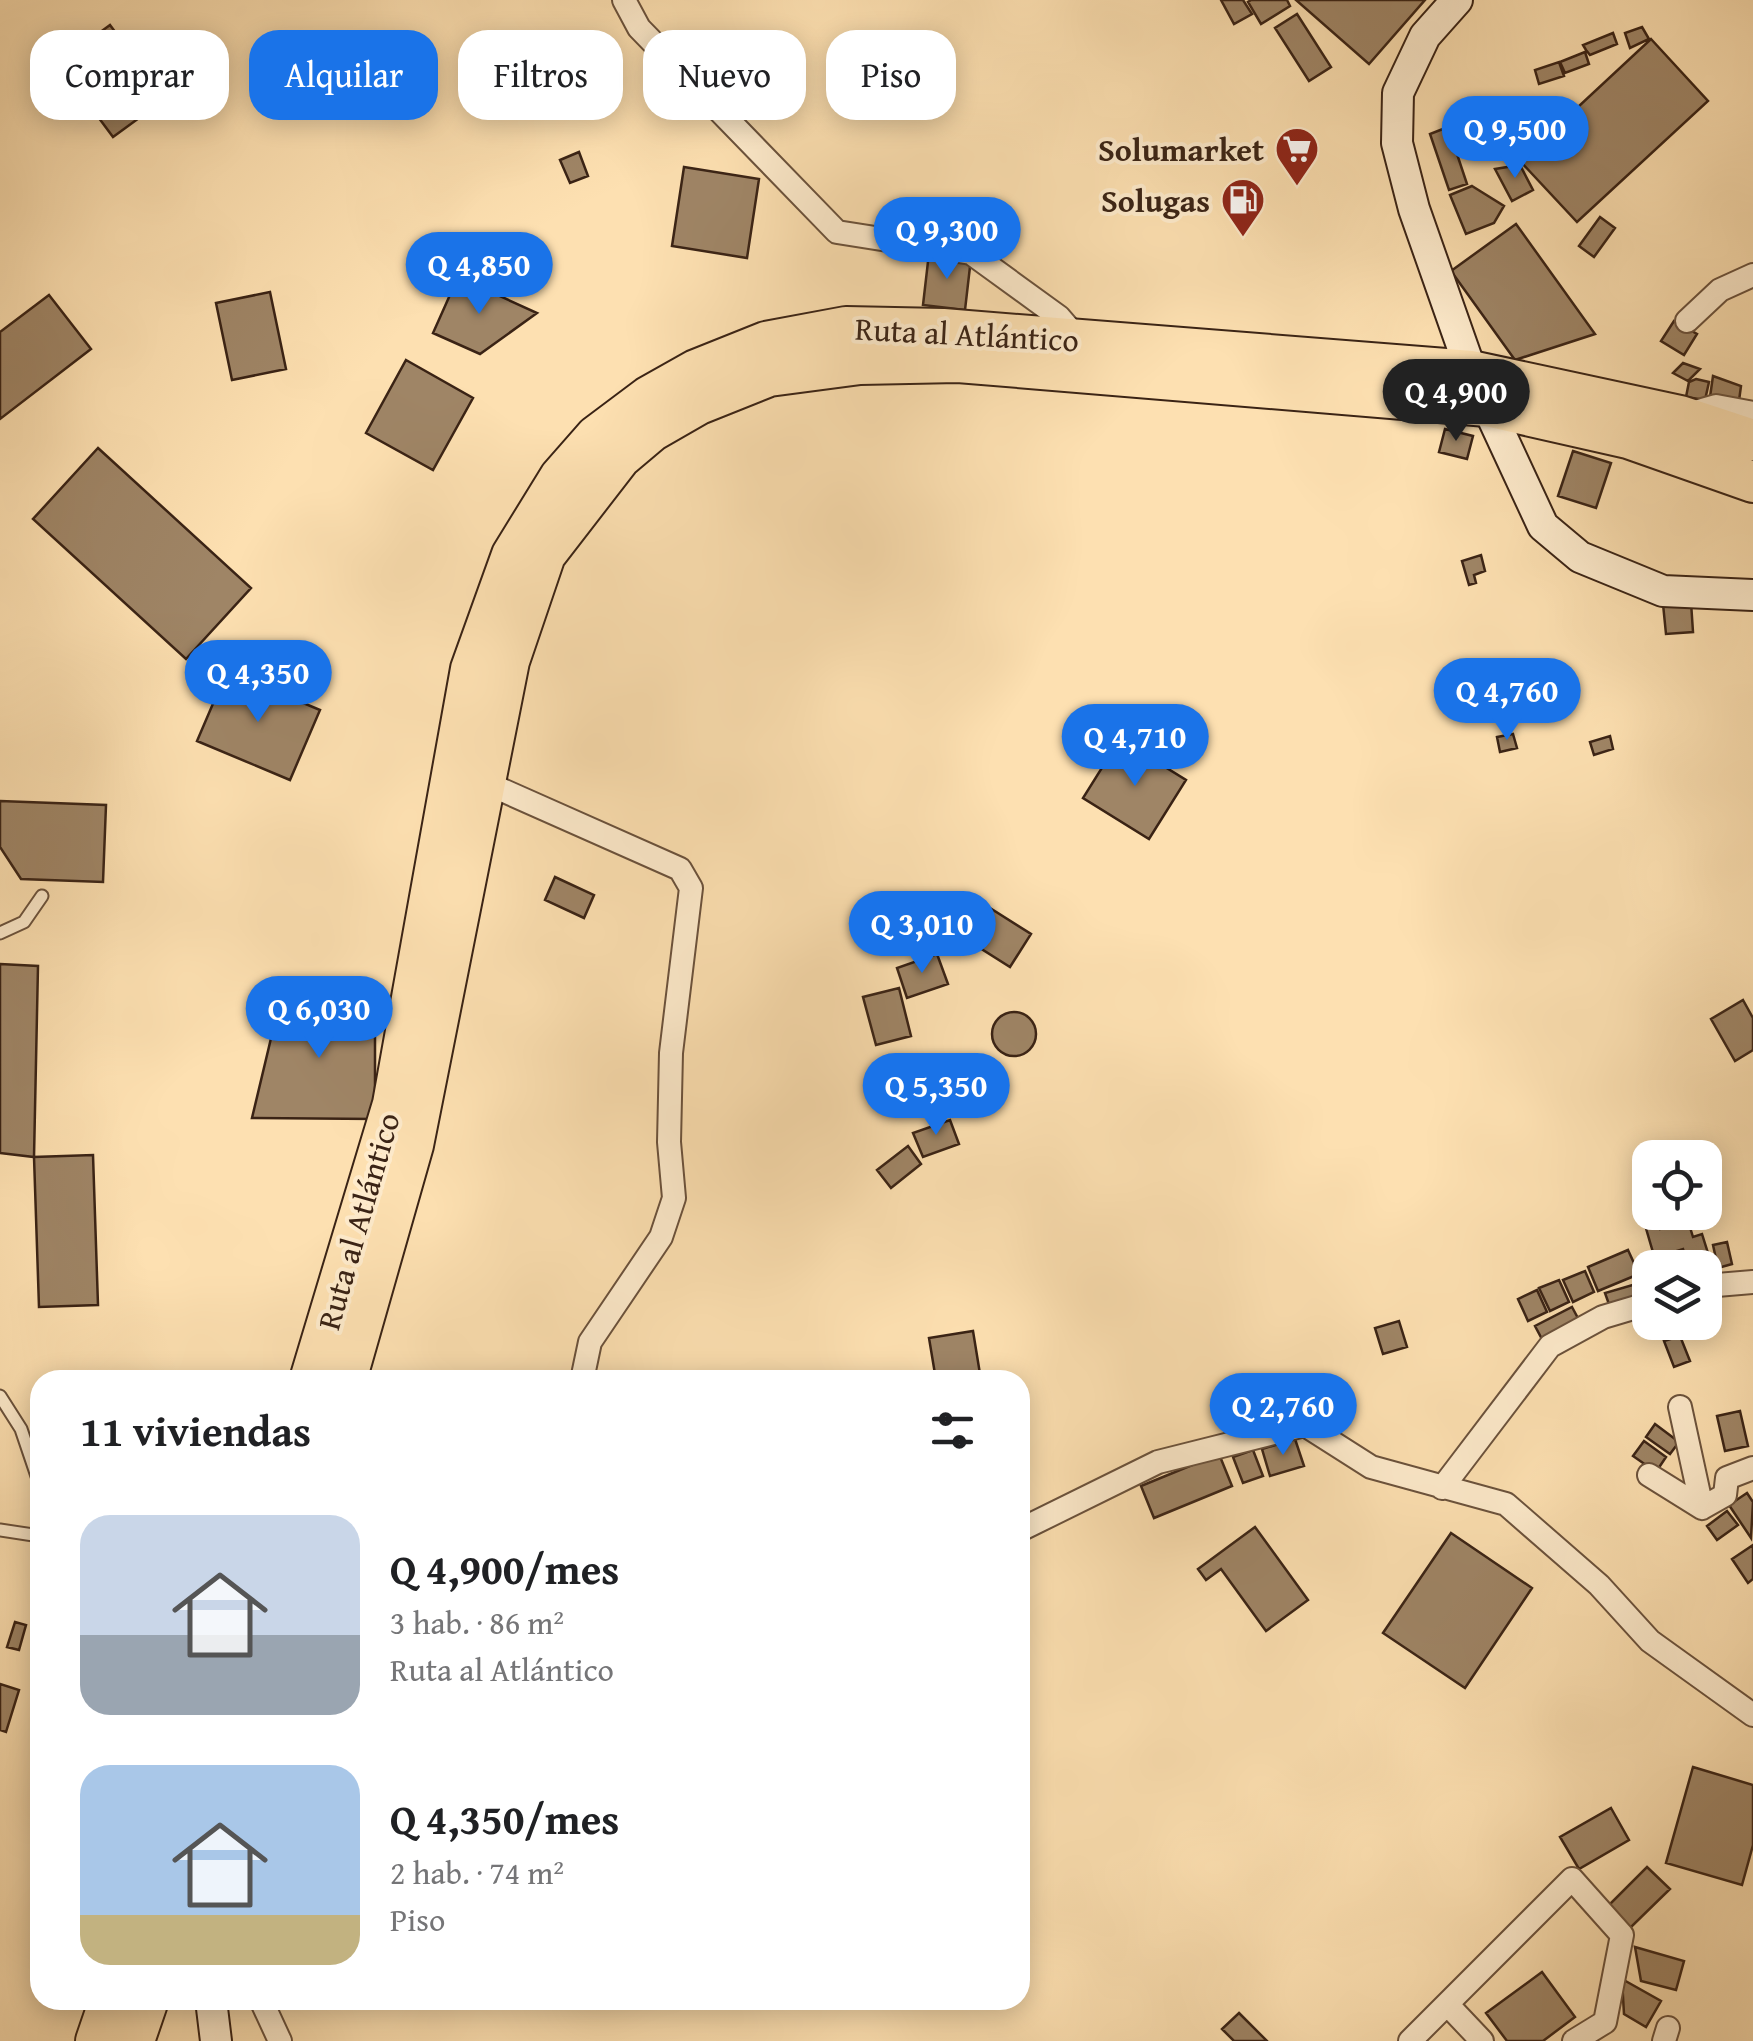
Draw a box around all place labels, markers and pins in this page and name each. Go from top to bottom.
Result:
pin: Q 9,500 [1423,96,1607,181]
place label: Solumarket [1098,126,1264,173]
supermarket icon: Solumarket [1274,126,1320,187]
place label: Solugas [1101,177,1210,224]
fuel station icon: Solugas [1220,177,1266,238]
pin: Q 9,300 [855,197,1039,282]
pin: Q 4,850 [387,232,571,317]
pin: Q 4,900 [1364,359,1548,444]
pin: Q 4,350 [166,640,350,725]
pin: Q 4,760 [1415,658,1599,743]
pin: Q 4,710 [1043,704,1227,789]
pin: Q 3,010 [830,891,1014,976]
pin: Q 6,030 [227,976,411,1061]
pin: Q 5,350 [844,1053,1028,1138]
pin: Q 2,760 [1191,1373,1375,1458]

